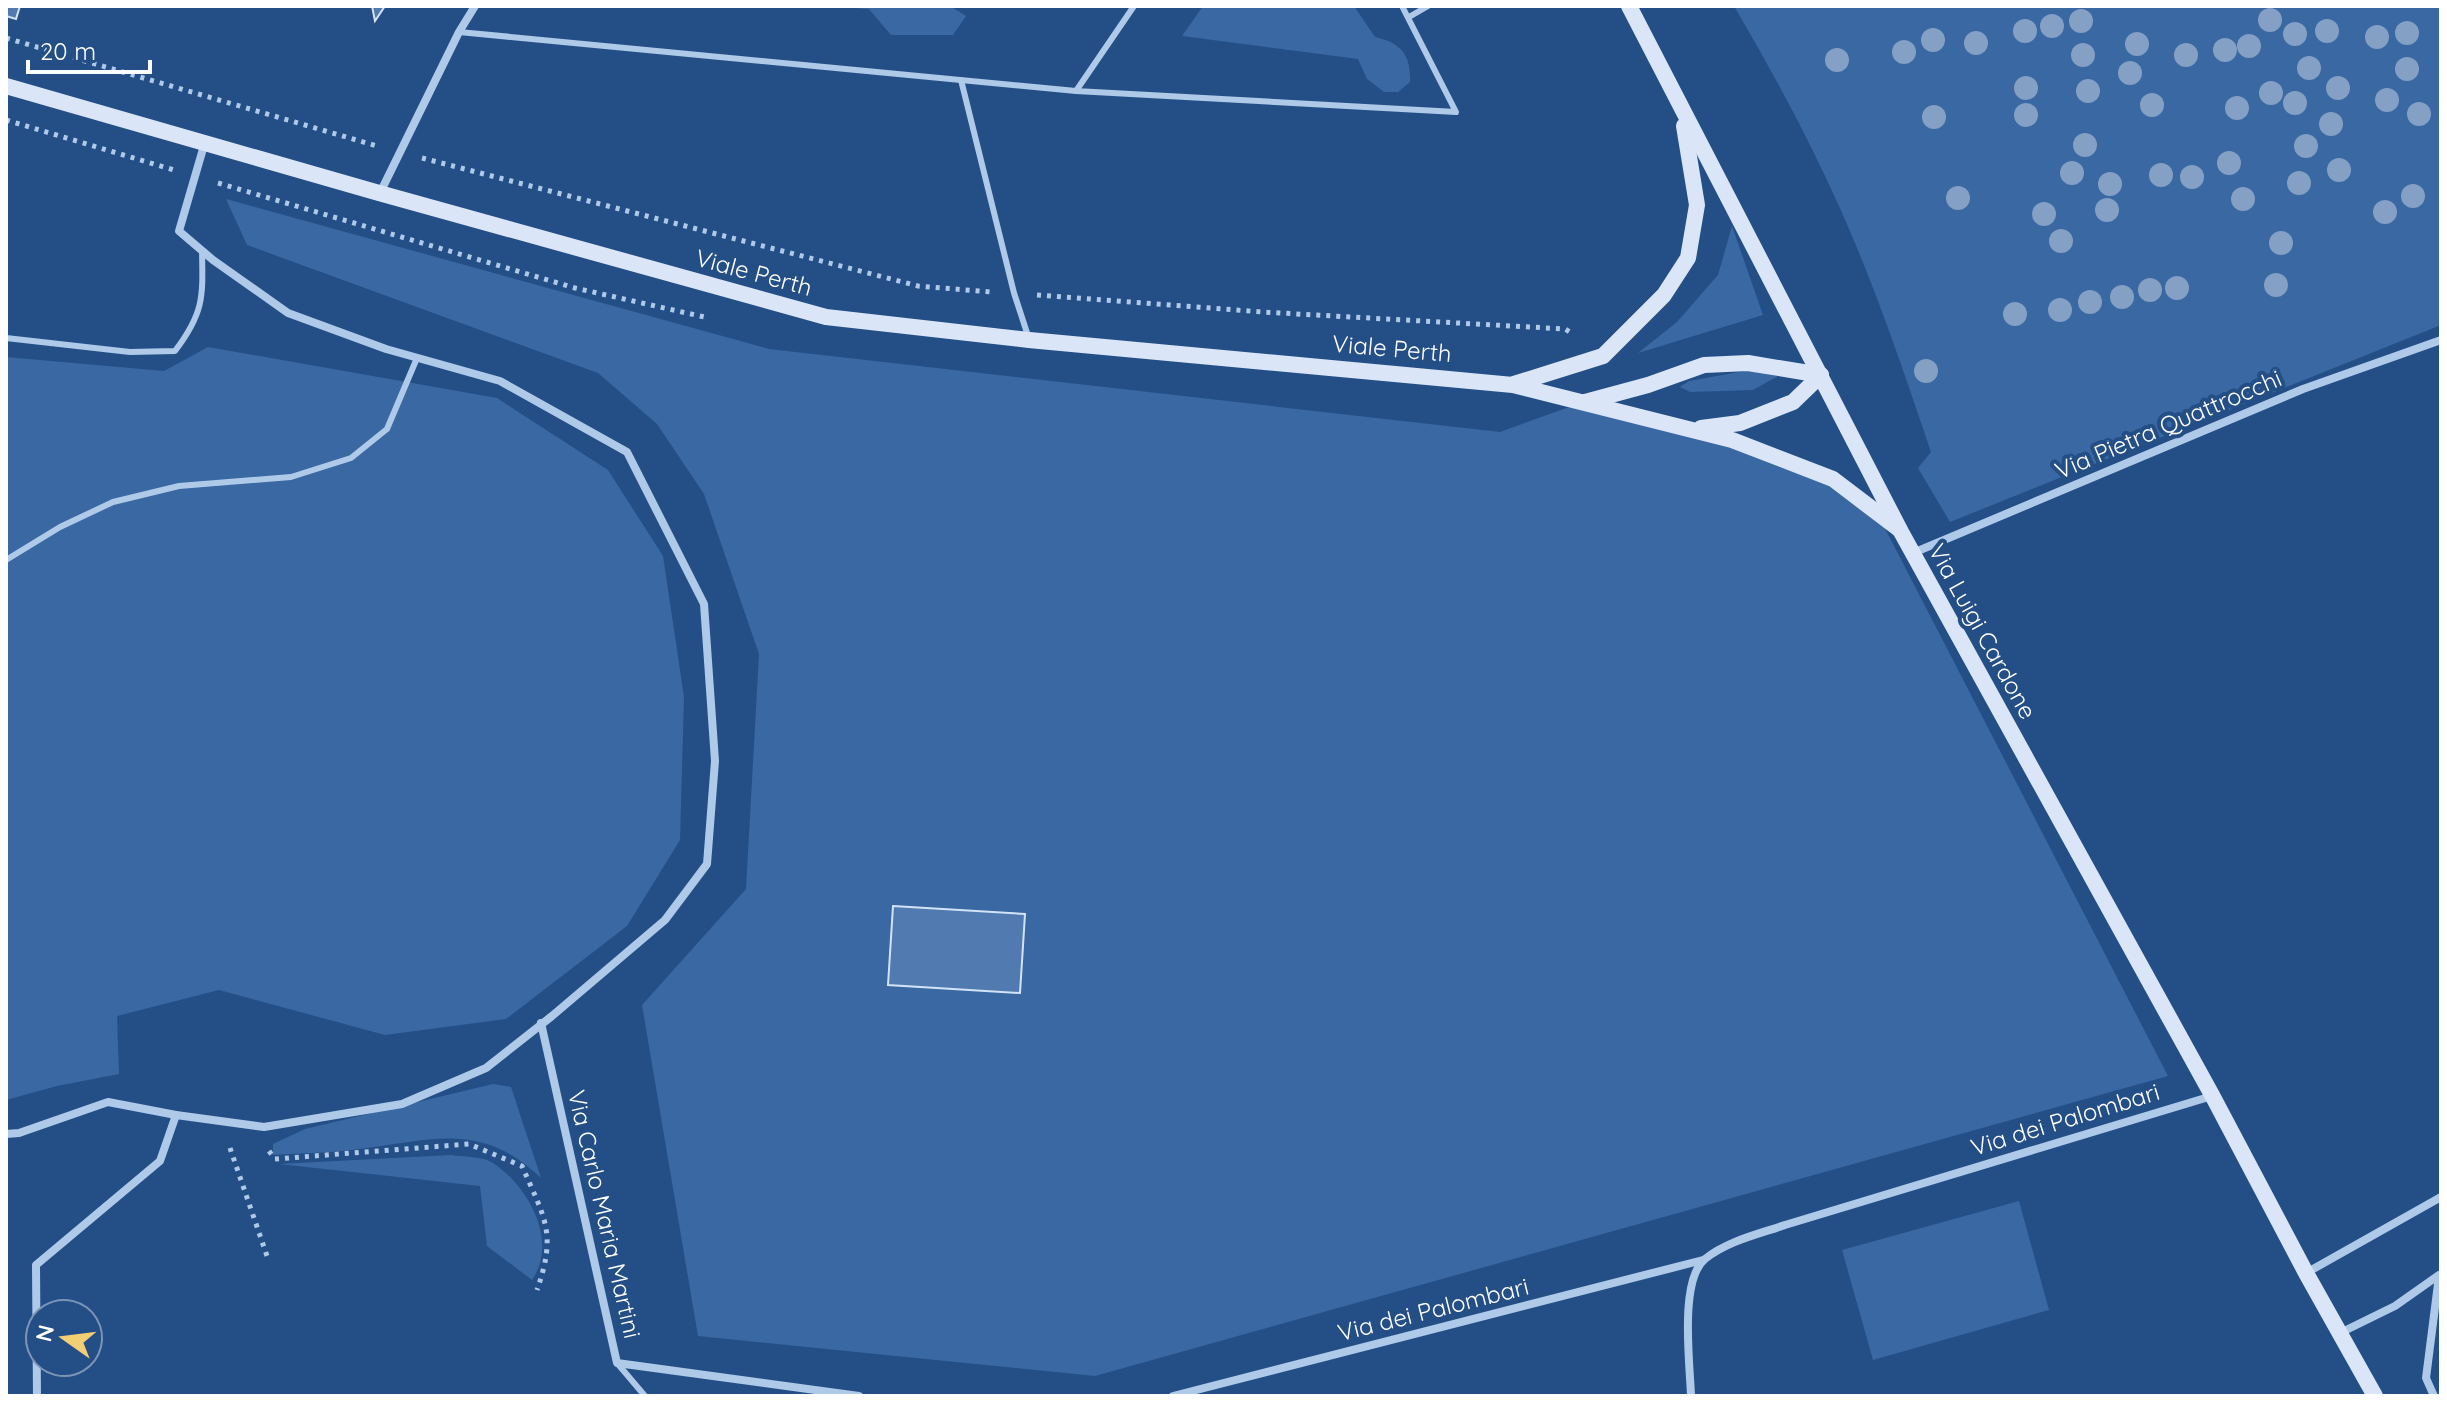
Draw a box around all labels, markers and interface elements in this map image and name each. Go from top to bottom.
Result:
scale bar [28,24,150,74]
text: 20 m [40,36,96,66]
street label: Viale Perth [692,242,816,302]
street label: Viale Perth [1331,328,1453,368]
street label: Via Pietra Quattrocchi [2050,363,2286,485]
street label: Via Luigi Cardone [1922,538,2044,724]
street label: Via dei Palombari [1967,1076,2163,1162]
street label: Via Carlo Maria Martini [562,1087,648,1341]
street label: Via dei Palombari [1334,1271,1532,1347]
north arrow [24,1298,104,1378]
text: N [29,1322,60,1344]

